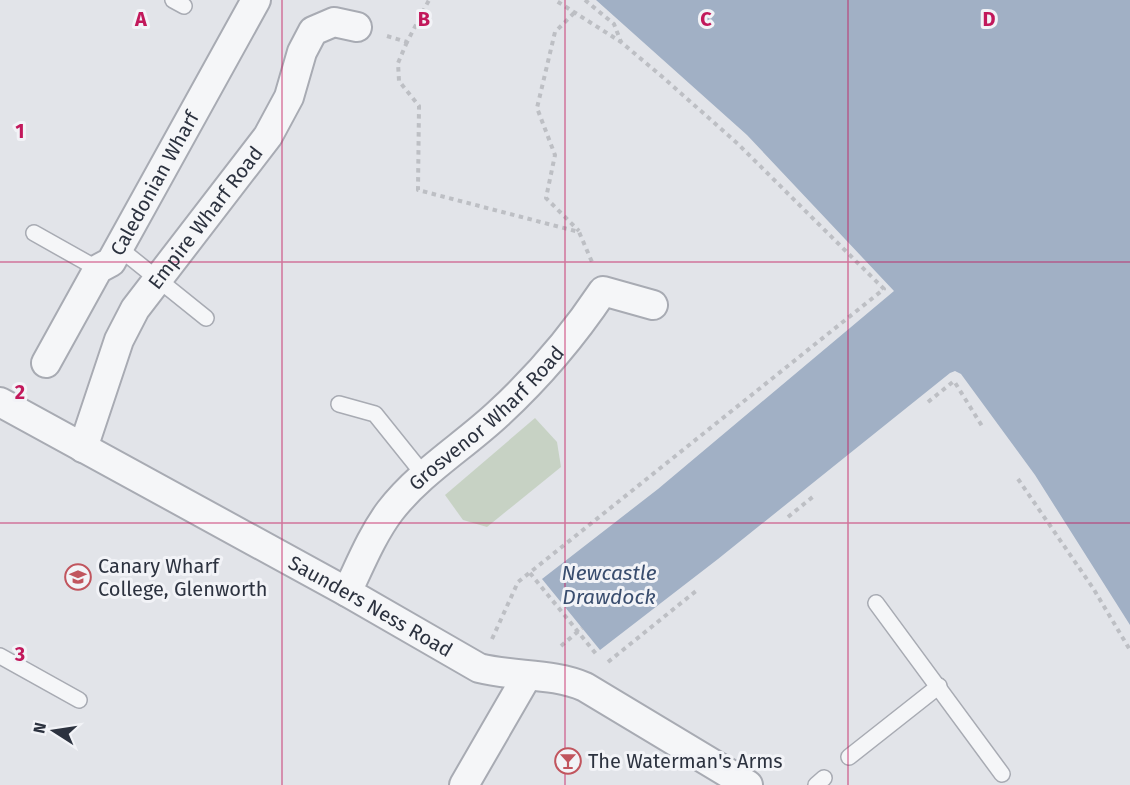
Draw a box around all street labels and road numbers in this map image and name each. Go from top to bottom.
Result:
street label: Caledonian Wharf [105,106,205,260]
street label: Empire Wharf Road [143,141,268,294]
street label: Grosvenor Wharf Road [404,341,569,495]
street label: Saunders Ness Road [284,550,457,662]

